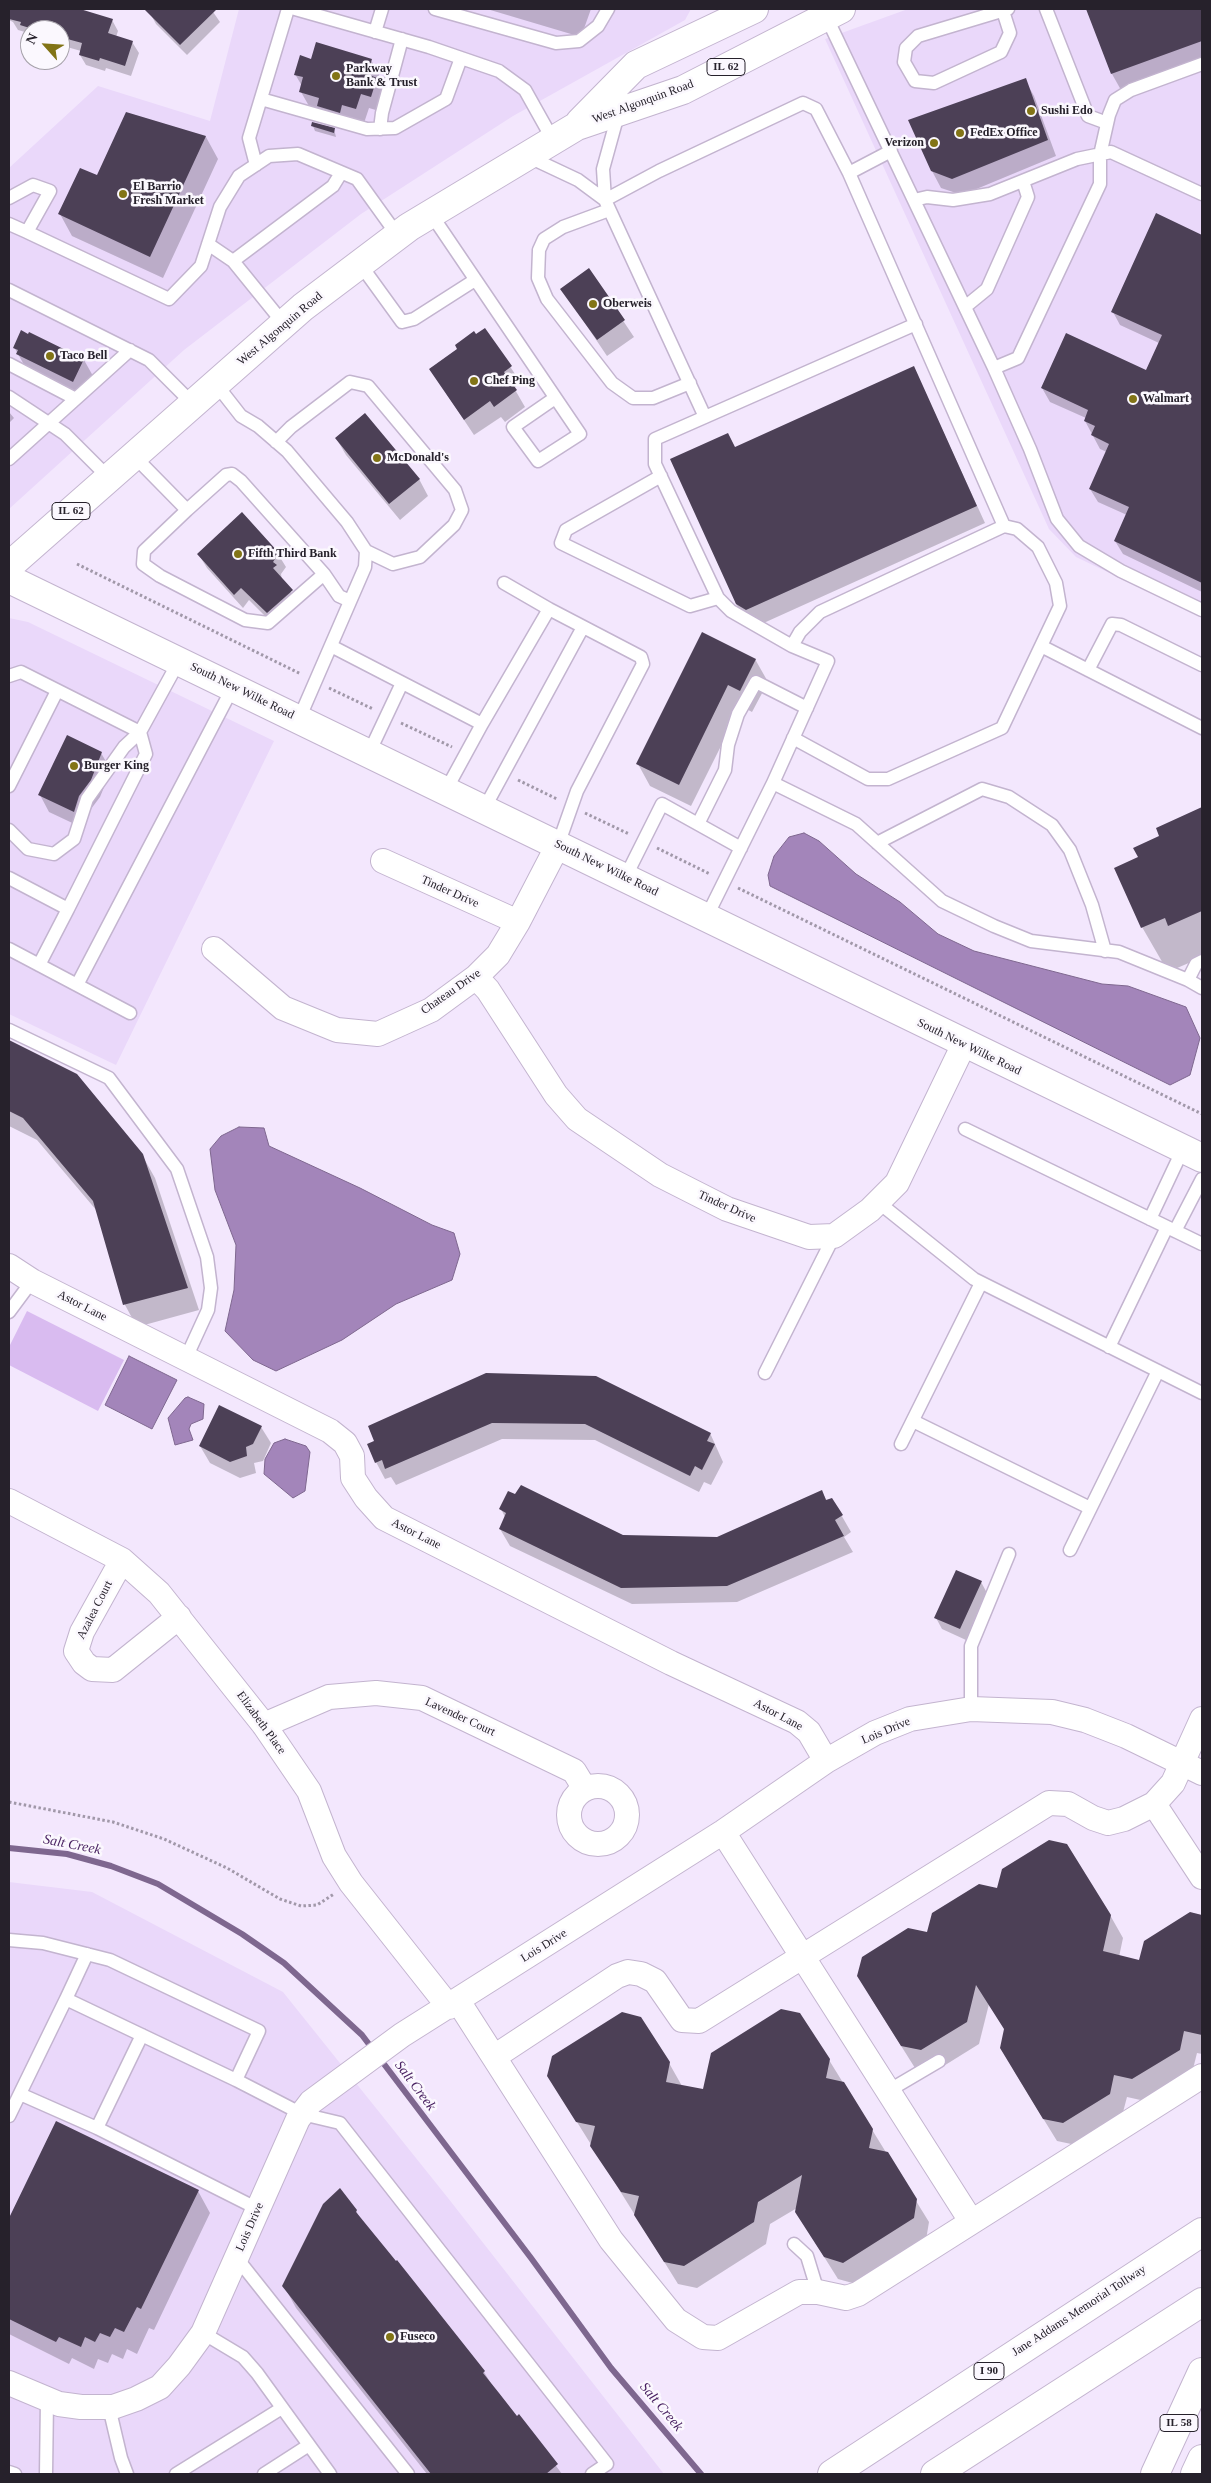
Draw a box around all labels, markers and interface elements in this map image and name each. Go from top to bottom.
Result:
north arrow [20,20,70,70]
text: N [23,31,41,46]
road number: IL 62 [707,58,745,76]
place label: Parkway Bank & Trust [346,62,417,90]
marker: Parkway Bank & Trust [330,70,342,82]
street label: West Algonquin Road [591,77,695,127]
place label: Sushi Edo [1041,104,1093,118]
marker: Sushi Edo [1025,105,1037,117]
place label: FedEx Office [970,126,1038,140]
marker: FedEx Office [954,127,966,139]
place label: Verizon [884,136,924,150]
marker: Verizon [928,137,940,149]
place label: El Barrio Fresh Market [133,180,204,208]
marker: El Barrio Fresh Market [117,188,129,200]
street label: West Algonquin Road [235,289,325,369]
place label: Oberweis [603,297,652,311]
marker: Oberweis [587,298,599,310]
place label: Taco Bell [60,349,107,363]
marker: Taco Bell [44,350,56,362]
place label: Chef Ping [484,374,535,388]
marker: Chef Ping [468,375,480,387]
place label: Walmart [1143,392,1189,406]
marker: Walmart [1127,393,1139,405]
place label: McDonald's [387,451,449,465]
marker: McDonald's [371,452,383,464]
road number: IL 62 [52,502,90,520]
place label: Fifth Third Bank [248,547,337,561]
marker: Fifth Third Bank [232,548,244,560]
street label: South New Wilke Road [188,660,296,722]
place label: Burger King [84,759,149,773]
marker: Burger King [68,760,80,772]
street label: South New Wilke Road [552,837,660,899]
street label: Tinder Drive [419,873,481,911]
street label: Chateau Drive [418,966,484,1018]
street label: South New Wilke Road [915,1016,1023,1078]
street label: Tinder Drive [696,1188,758,1226]
street label: Astor Lane [55,1287,109,1325]
street label: Astor Lane [389,1515,443,1553]
street label: Azalea Court [74,1578,116,1642]
street label: Elizabeth Place [233,1689,289,1757]
street label: Lavender Court [423,1694,497,1740]
street label: Astor Lane [751,1696,805,1734]
street label: Lois Drive [859,1714,913,1748]
water label: Salt Creek [42,1831,102,1859]
street label: Lois Drive [518,1926,570,1966]
water label: Salt Creek [391,2058,439,2114]
street label: Lois Drive [233,2200,267,2254]
street label: Jane Addams Memorial Tollway [1009,2262,1149,2360]
place label: Fuseco [400,2330,435,2344]
marker: Fuseco [384,2331,396,2343]
road number: I 90 [974,2362,1004,2380]
water label: Salt Creek [636,2379,686,2435]
road number: IL 58 [1160,2414,1198,2432]

